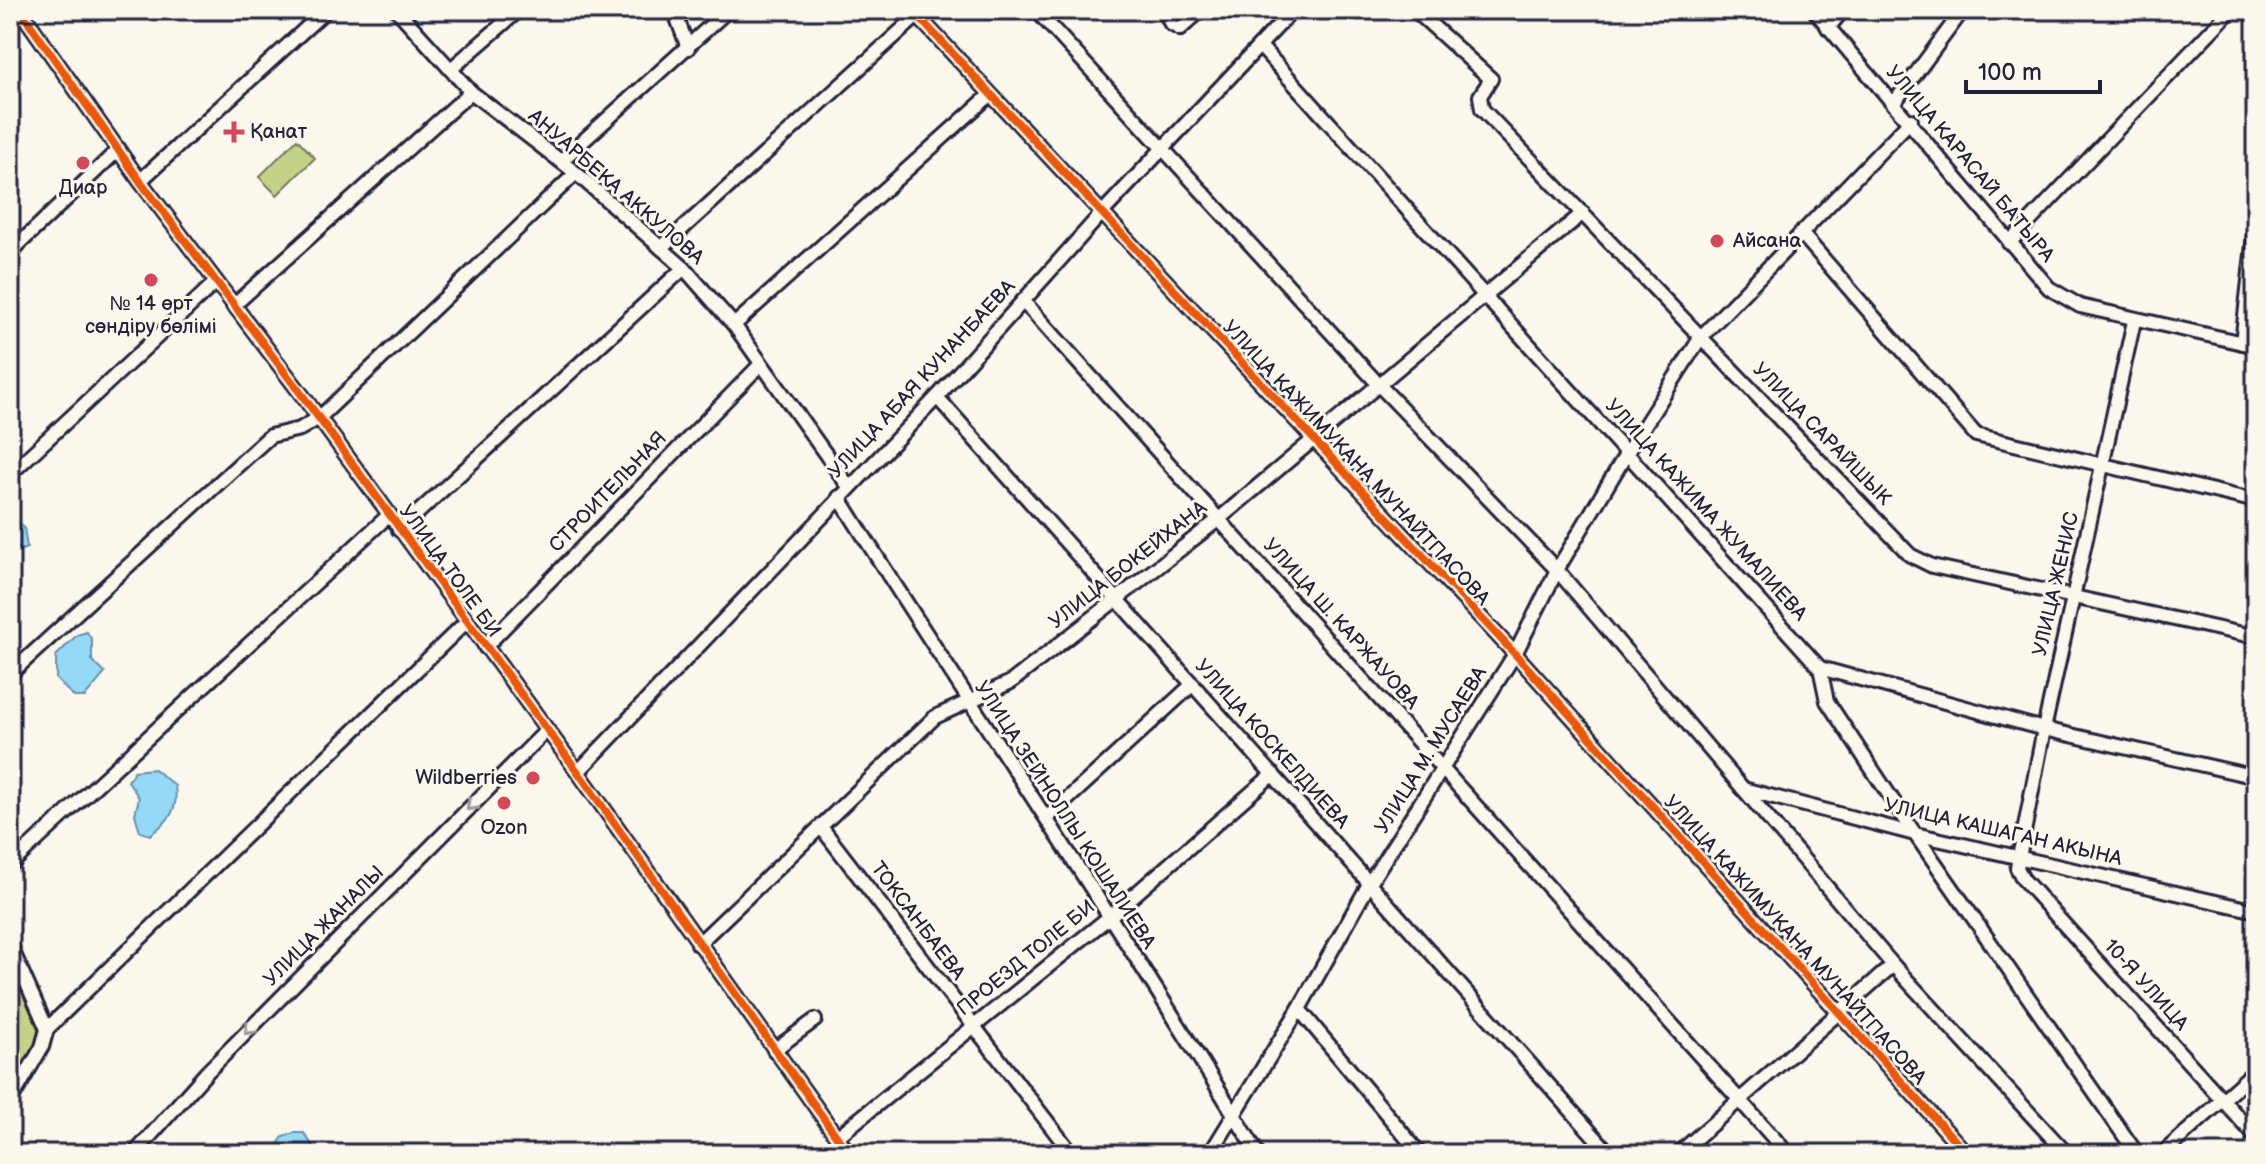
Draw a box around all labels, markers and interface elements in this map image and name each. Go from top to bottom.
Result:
scale bar [1966,44,2100,94]
text: 100 m [1978,58,2042,87]
street label: УЛИЦА КАРАСАЙ БАТЫРА [1881,61,2060,268]
street label: АНУАРБЕКА АККУЛОВА [522,104,709,270]
place label: Қанат [250,120,308,144]
marker: Қанат [225,123,243,141]
marker: Диар [74,154,92,172]
place label: Диар [59,176,108,200]
place label: Айсана [1732,229,1802,253]
marker: Айсана [1708,232,1726,250]
marker: № 14 өрт сөндіру бөлімі [142,271,160,289]
street label: УЛИЦА АБАЯ КУНАНБАЕВА [824,274,1021,483]
place label: № 14 өрт сөндіру бөлімі [85,292,217,339]
street label: УЛИЦА КАЖИМУКАНА МУНАЙТПАСОВА [1217,316,1495,611]
street label: УЛИЦА САРАЙШЫК [1748,358,1896,510]
street label: УЛИЦА КАЖИМА ЖУМАЛИЕВА [1600,394,1812,626]
street label: СТРОИТЕЛЬНАЯ [544,427,672,557]
street label: УЛИЦА БОКЕЙХАНА [1044,495,1212,634]
street label: УЛИЦА ТОЛЕ БИ [394,500,506,642]
street label: УЛИЦА ЖЕНИС [2028,509,2084,658]
street label: УЛИЦА Ш. КАРЖАУОВА [1258,534,1425,715]
street label: УЛИЦА КОСКЕЛДИЕВА [1190,654,1355,834]
street label: УЛИЦА М. МУСАЕВА [1370,661,1493,838]
street label: УЛИЦА ЗЕЙНОЛЛЫ КОШАЛИЕВА [969,677,1161,954]
place label: Wildberries [415,766,517,790]
marker: Wildberries [524,769,542,787]
street label: УЛИЦА КАЖИМУКАНА МУНАЙТПАСОВА [1659,790,1932,1090]
street label: УЛИЦА КАШАГАН АКЫНА [1882,793,2125,871]
marker: Ozon [495,794,513,812]
one-way arrow [466,797,481,811]
place label: Ozon [481,816,527,840]
street label: ТОКСАНБАЕВА [866,857,971,986]
street label: УЛИЦА ЖАНАЛЫ [259,861,389,991]
street label: ПРОЕЗД ТОЛЕ БИ [952,895,1100,1021]
street label: 10-Я УЛИЦА [2099,935,2194,1036]
one-way arrow [244,1021,258,1036]

